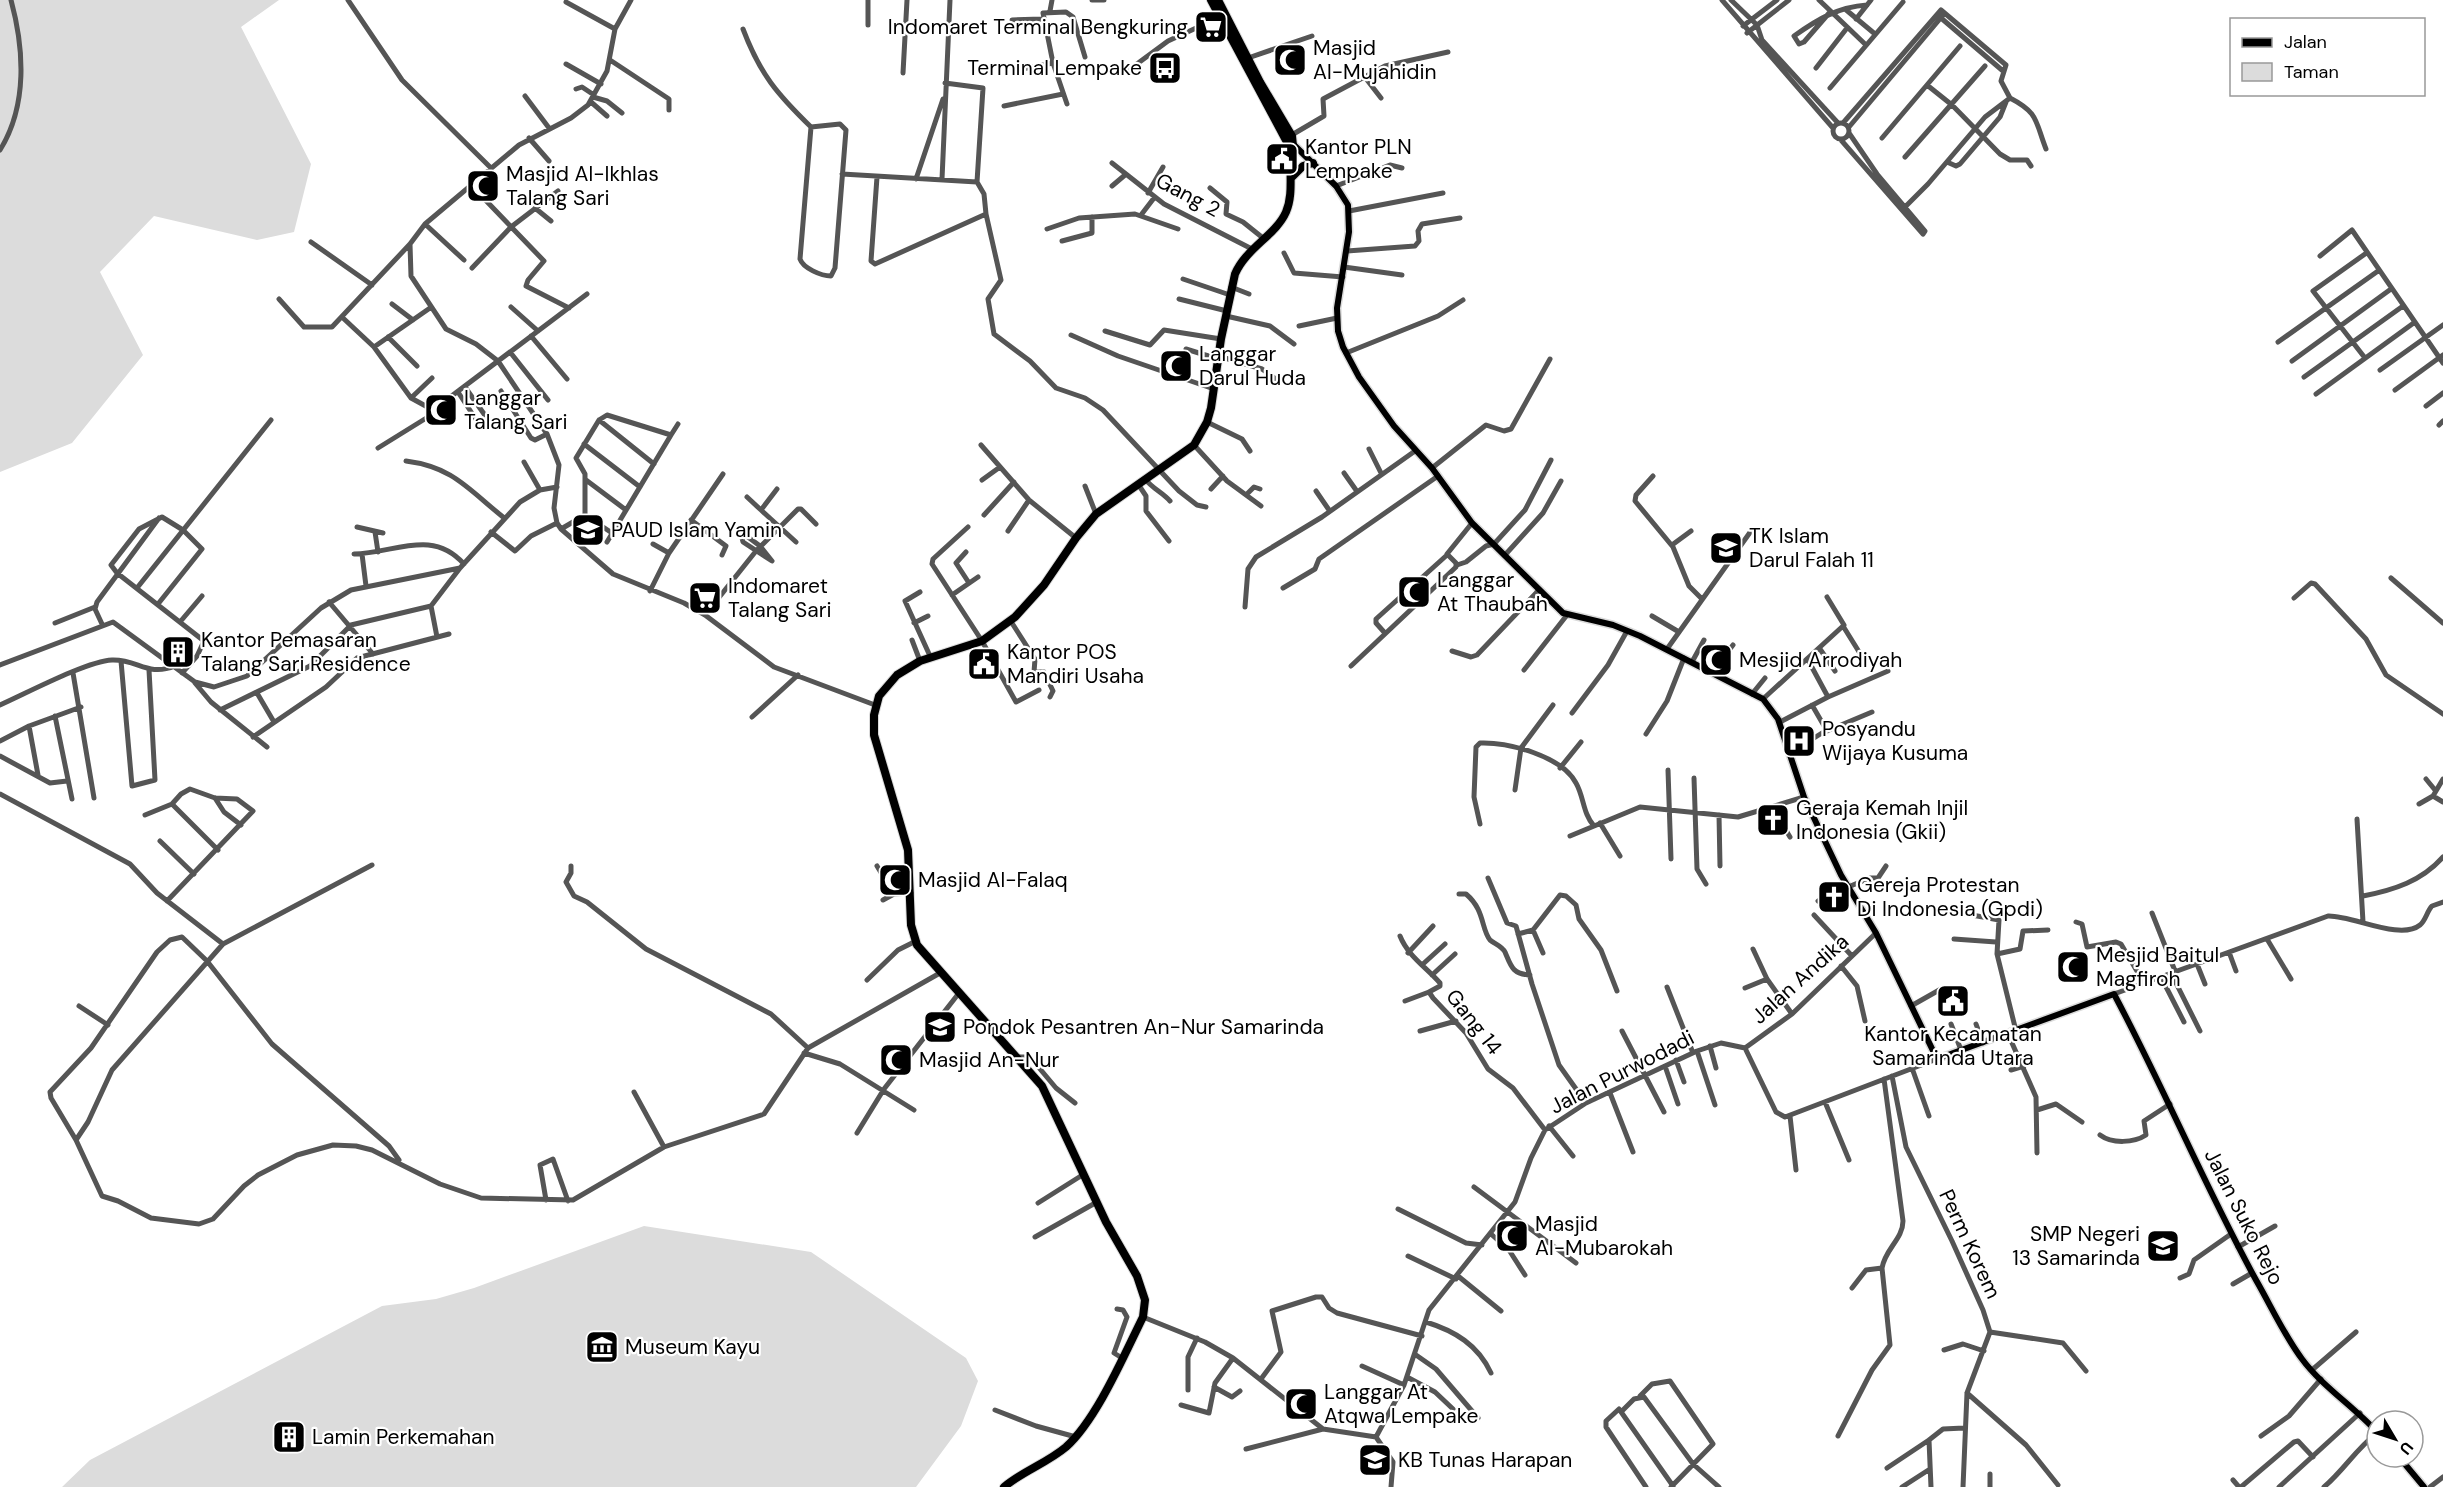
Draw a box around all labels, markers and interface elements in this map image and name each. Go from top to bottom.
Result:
supermarket icon: Indomaret Terminal Bengkuring [1193,9,1229,45]
place label: Indomaret Terminal Bengkuring [888,13,1188,41]
legend [2230,18,2425,96]
text: Jalan [2284,30,2327,54]
place label: Masjid Al-Mujahidin [1313,34,1437,86]
mosque icon: Masjid Al-Mujahidin [1272,42,1308,78]
bus stop icon: Terminal Lempake [1147,50,1183,86]
place label: Terminal Lempake [967,54,1142,82]
text: Taman [2284,60,2339,84]
place label: Kantor PLN Lempake [1305,133,1412,185]
public building icon: Kantor PLN Lempake [1264,141,1300,177]
place label: Masjid Al-Ikhlas Talang Sari [506,160,659,212]
street label: Gang 2 [1151,166,1225,224]
mosque icon: Masjid Al-Ikhlas Talang Sari [465,168,501,204]
place label: Langgar Darul Huda [1199,340,1306,392]
mosque icon: Langgar Darul Huda [1158,348,1194,384]
place label: Langgar Talang Sari [464,384,568,436]
mosque icon: Langgar Talang Sari [423,392,459,428]
school or university icon: PAUD Islam Yamin [570,512,606,548]
place label: PAUD Islam Yamin [611,516,782,544]
place label: TK Islam Darul Falah 11 [1749,522,1874,574]
school or university icon: TK Islam Darul Falah 11 [1708,530,1744,566]
place label: Langgar At Thaubah [1437,566,1548,618]
place label: Indomaret Talang Sari [728,572,832,624]
mosque icon: Langgar At Thaubah [1396,574,1432,610]
supermarket icon: Indomaret Talang Sari [687,580,723,616]
place label: Kantor Pemasaran Talang Sari Residence [201,626,411,678]
building icon: Kantor Pemasaran Talang Sari Residence [160,634,196,670]
place label: Kantor POS Mandiri Usaha [1007,638,1144,690]
mosque icon: Mesjid Arrodiyah [1698,642,1734,678]
public building icon: Kantor POS Mandiri Usaha [966,646,1002,682]
place label: Mesjid Arrodiyah [1739,646,1902,674]
place label: Posyandu Wijaya Kusuma [1822,715,1968,767]
hospital icon: Posyandu Wijaya Kusuma [1781,723,1817,759]
place label: Geraja Kemah Injil Indonesia (Gkii) [1796,794,1968,846]
church icon: Geraja Kemah Injil Indonesia (Gkii) [1755,802,1791,838]
mosque icon: Masjid Al-Falaq [877,862,913,898]
place label: Masjid Al-Falaq [918,866,1068,894]
place label: Gereja Protestan Di Indonesia (Gpdi) [1857,871,2043,923]
church icon: Gereja Protestan Di Indonesia (Gpdi) [1816,879,1852,915]
street label: Jalan Andika [1745,928,1855,1030]
place label: Mesjid Baitul Magfiroh [2096,941,2219,993]
mosque icon: Mesjid Baitul Magfiroh [2055,949,2091,985]
street label: Gang 14 [1440,983,1509,1061]
public building icon: Kantor Kecamatan Samarinda Utara [1935,983,1971,1019]
school or university icon: Pondok Pesantren An-Nur Samarinda [922,1009,958,1045]
place label: Pondok Pesantren An-Nur Samarinda [963,1013,1324,1041]
place label: Kantor Kecamatan Samarinda Utara [1864,1020,2042,1072]
street label: Jalan Purwodadi [1545,1024,1699,1120]
mosque icon: Masjid An-Nur [878,1042,914,1078]
place label: Masjid An-Nur [919,1046,1059,1074]
street label: Jalan Suko Rejo [2198,1144,2290,1290]
street label: Perm Korem [1932,1185,2008,1303]
place label: Masjid Al-Mubarokah [1535,1210,1673,1262]
mosque icon: Masjid Al-Mubarokah [1494,1218,1530,1254]
place label: SMP Negeri 13 Samarinda [2012,1220,2140,1272]
school or university icon: SMP Negeri 13 Samarinda [2145,1228,2181,1264]
museum icon: Museum Kayu [584,1329,620,1365]
place label: Museum Kayu [625,1333,760,1361]
place label: Langgar At Atqwa Lempake [1324,1378,1478,1430]
mosque icon: Langgar At Atqwa Lempake [1283,1386,1319,1422]
north arrow [2365,1409,2425,1469]
building icon: Lamin Perkemahan [271,1419,307,1455]
place label: Lamin Perkemahan [312,1423,495,1451]
text: U [2395,1437,2418,1459]
school or university icon: KB Tunas Harapan [1357,1442,1393,1478]
place label: KB Tunas Harapan [1398,1446,1572,1474]

